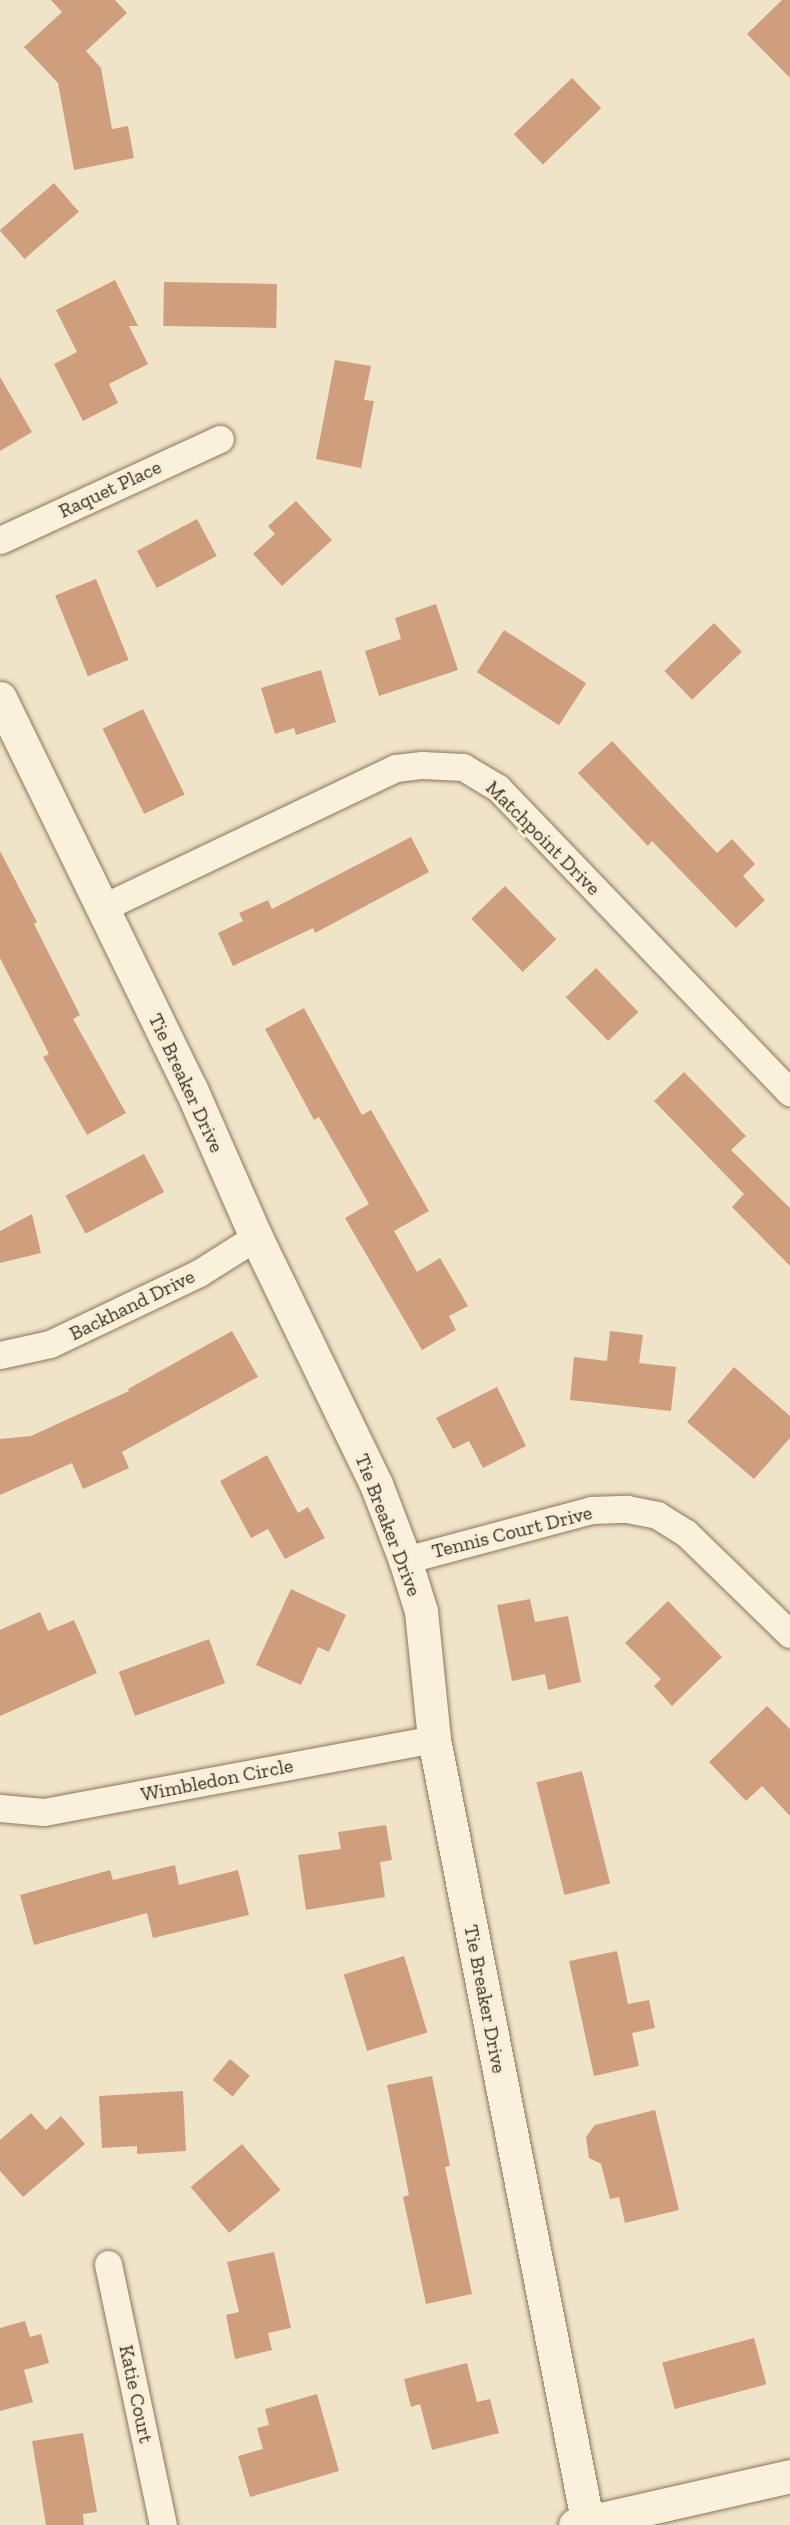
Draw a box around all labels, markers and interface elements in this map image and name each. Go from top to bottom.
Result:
street label: Raquet Place [55,455,165,523]
street label: Matchpoint Drive [481,776,605,900]
street label: Tie Breaker Drive [143,1010,229,1156]
street label: Backhand Drive [65,1264,199,1346]
street label: Tie Breaker Drive [350,1450,426,1600]
street label: Tennis Court Drive [429,1500,595,1564]
street label: Wimbledon Circle [139,1753,295,1807]
street label: Tie Breaker Drive [459,1923,511,2075]
street label: Katie Court [114,2343,158,2445]

